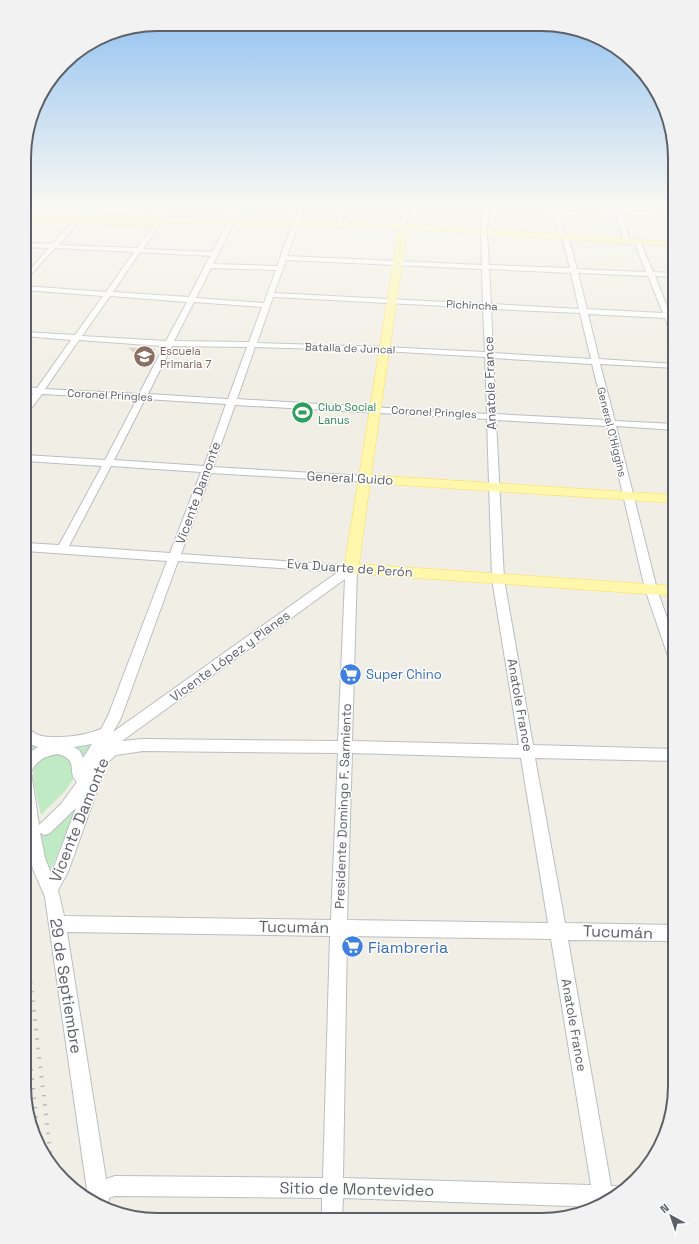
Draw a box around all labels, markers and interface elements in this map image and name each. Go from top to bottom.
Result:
street label: Pichincha [446,297,499,313]
street label: Anatole France [480,336,500,430]
street label: Batalla de Juncal [304,339,396,357]
school or university icon: Escuela Primaria 7 [132,344,158,370]
place label: Escuela Primaria 7 [160,344,211,371]
street label: Coronel Pringles [67,386,153,404]
street label: General O'Higgins [594,386,630,479]
sports icon: Club Social Lanus [290,400,316,426]
place label: Club Social Lanus [318,400,376,427]
street label: Coronel Pringles [391,403,477,421]
street label: Vicente Damonte [172,439,224,547]
street label: General Guido [306,467,394,489]
street label: Eva Duarte de Perón [287,555,413,581]
street label: Vicente López y Planes [167,607,294,705]
street label: Anatole France [503,657,537,753]
supermarket icon: Super Chino [338,661,364,687]
place label: Super Chino [366,666,442,683]
street label: Presidente Domingo F. Sarmiento [331,703,355,909]
street label: Vicente Damonte [44,755,114,885]
street label: Tucumán [259,916,329,938]
street label: 29 de Septiembre [45,917,87,1055]
street label: Tucumán [583,920,653,944]
supermarket icon: Fiambreria [339,934,365,960]
place label: Fiambreria [368,937,448,958]
street label: Anatole France [557,977,591,1073]
street label: Sitio de Montevideo [280,1177,434,1201]
north arrow [651,1196,691,1236]
text: N [657,1201,672,1216]

